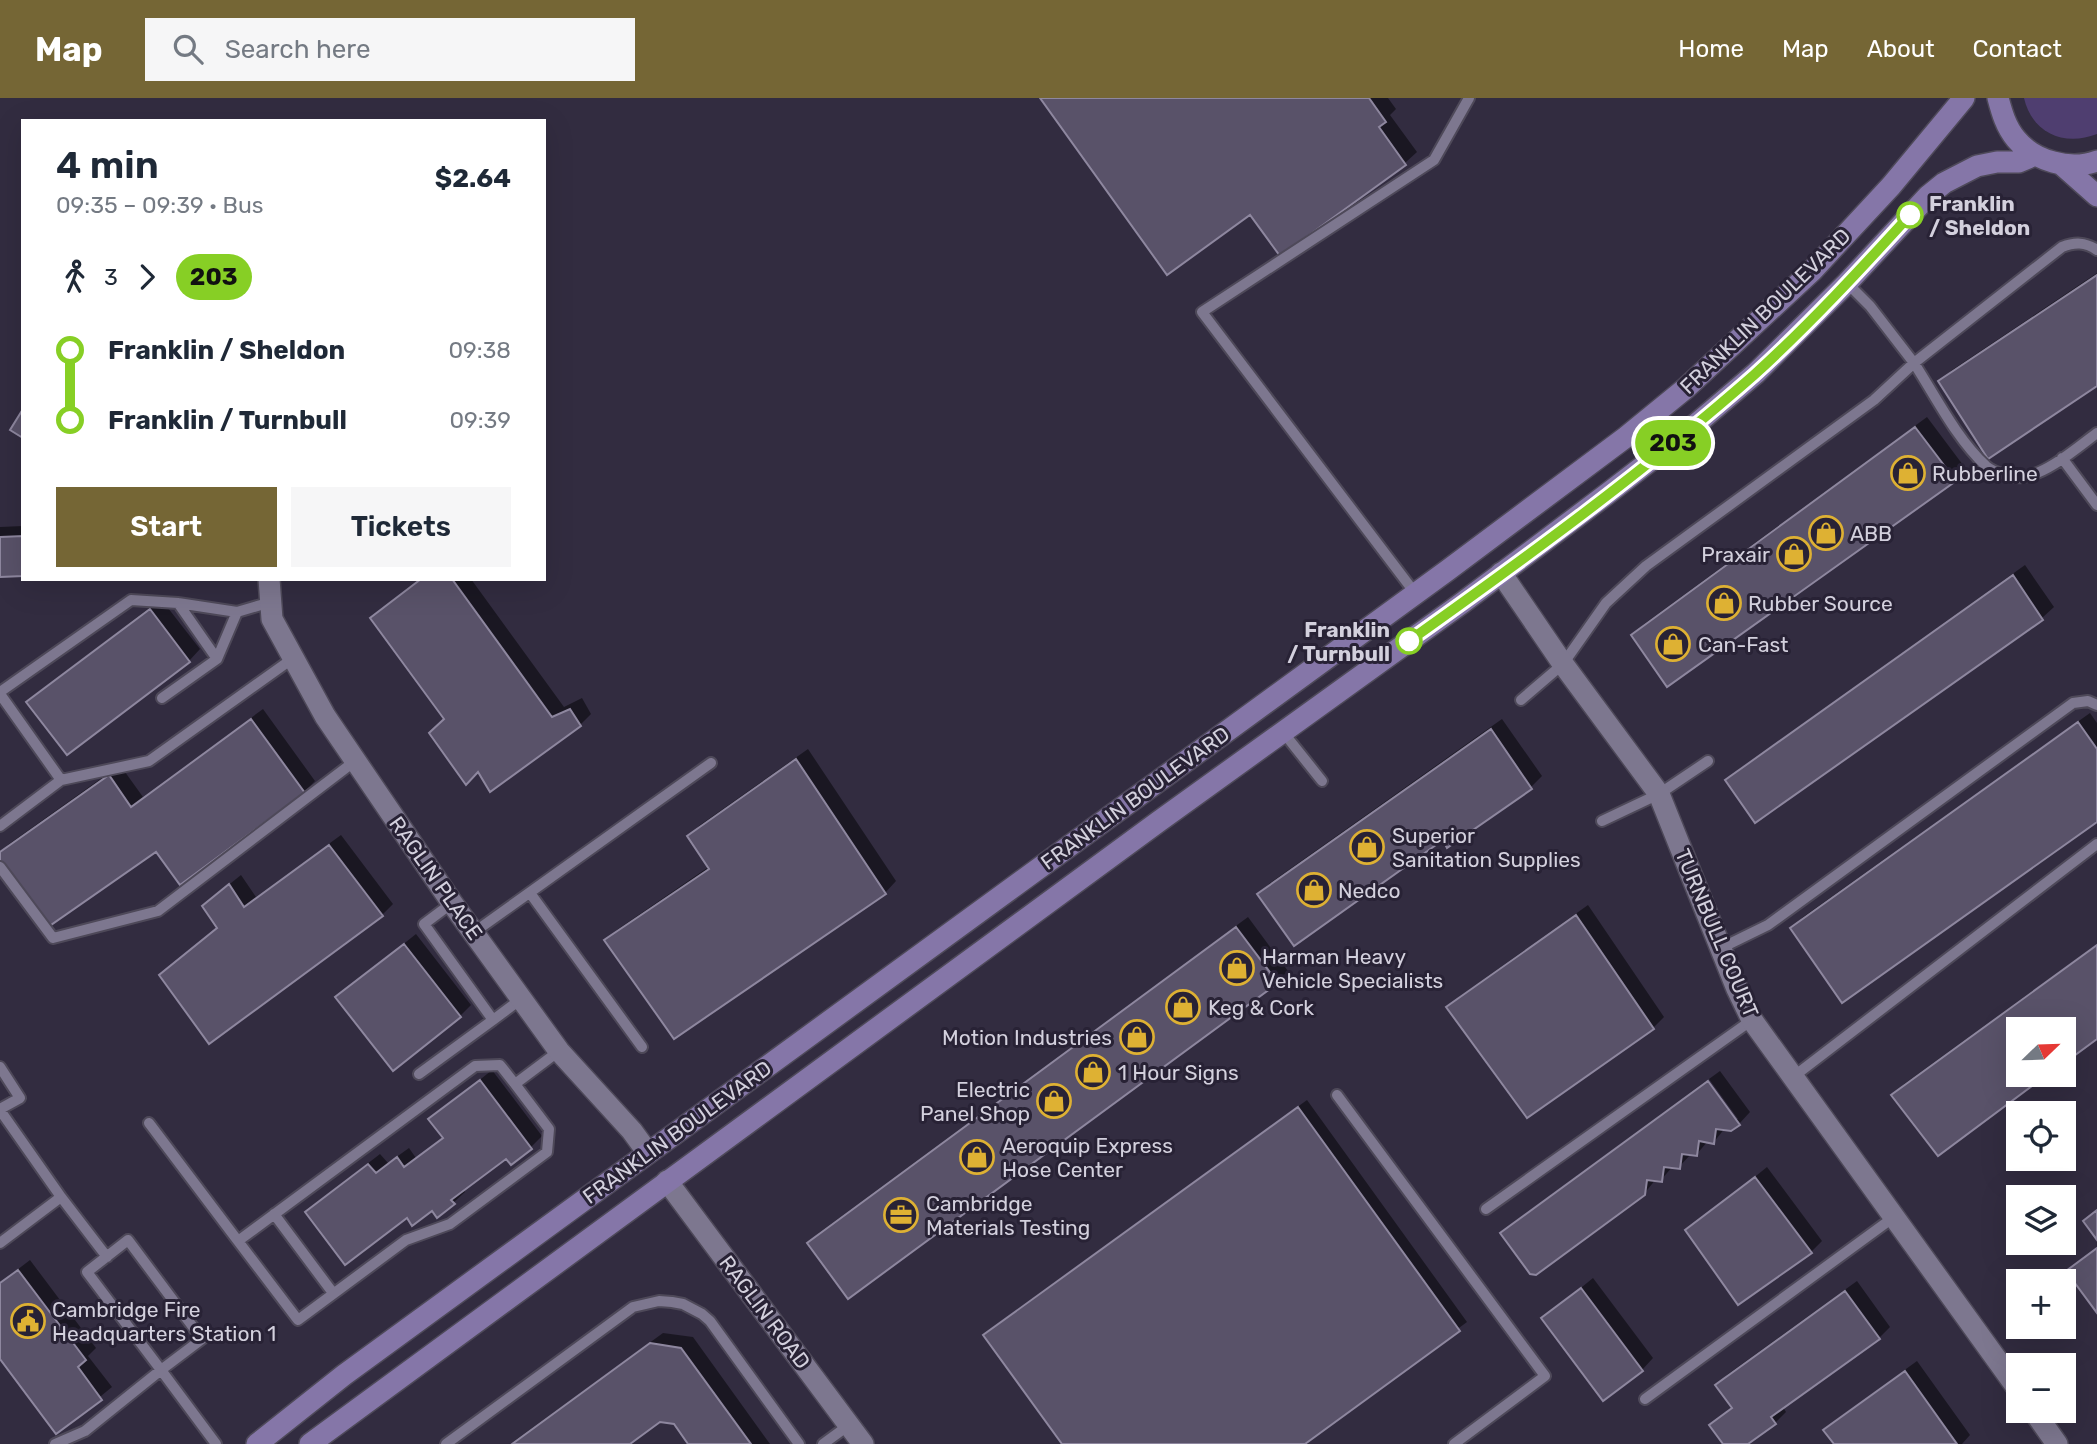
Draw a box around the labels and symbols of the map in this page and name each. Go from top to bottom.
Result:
place label: Franklin / Sheldon [1929,191,2030,240]
marker: Franklin / Sheldon [1897,202,1923,228]
street label: FRANKLIN BOULEVARD [1675,223,1855,399]
line badge: 203 [1633,420,1713,466]
shop icon: Rubberline [1889,454,1927,492]
place label: Rubberline [1932,461,2038,486]
shop icon: ABB [1807,514,1845,552]
place label: ABB [1850,521,1892,546]
shop icon: Praxair [1775,535,1813,573]
place label: Praxair [1701,542,1770,567]
shop icon: Rubber Source [1705,584,1743,622]
place label: Rubber Source [1748,591,1893,616]
place label: Franklin / Turnbull [1287,617,1390,666]
shop icon: Can-Fast [1654,625,1692,663]
marker: Franklin / Turnbull [1396,628,1422,654]
place label: Can-Fast [1698,632,1788,657]
street label: FRANKLIN BOULEVARD [1036,721,1234,875]
street label: RAGLIN PLACE [384,811,488,945]
place label: Superior Sanitation Supplies [1392,823,1581,872]
shop icon: Superior Sanitation Supplies [1348,828,1386,866]
street label: TURNBULL COURT [1670,845,1764,1021]
shop icon: Nedco [1295,871,1333,909]
place label: Nedco [1338,878,1401,903]
place label: Harman Heavy Vehicle Specialists [1262,944,1443,993]
shop icon: Harman Heavy Vehicle Specialists [1218,949,1256,987]
shop icon: Keg & Cork [1164,988,1202,1026]
place label: Keg & Cork [1208,995,1314,1020]
north arrow [2006,1017,2076,1087]
shop icon: Motion Industries [1118,1018,1156,1056]
place label: Motion Industries [942,1025,1112,1050]
shop icon: 1 Hour Signs [1074,1053,1112,1091]
street label: FRANKLIN BOULEVARD [578,1055,776,1209]
place label: 1 Hour Signs [1118,1060,1239,1085]
place label: Electric Panel Shop [920,1077,1030,1126]
shop icon: Electric Panel Shop [1035,1082,1073,1120]
place label: Aeroquip Express Hose Center [1002,1133,1173,1182]
shop icon: Aeroquip Express Hose Center [958,1138,996,1176]
place label: Cambridge Materials Testing [926,1191,1090,1240]
office icon: Cambridge Materials Testing [882,1196,920,1234]
street label: RAGLIN ROAD [714,1250,816,1374]
place label: Cambridge Fire Headquarters Station 1 [52,1297,276,1346]
public building icon: Cambridge Fire Headquarters Station 1 [9,1302,47,1340]

